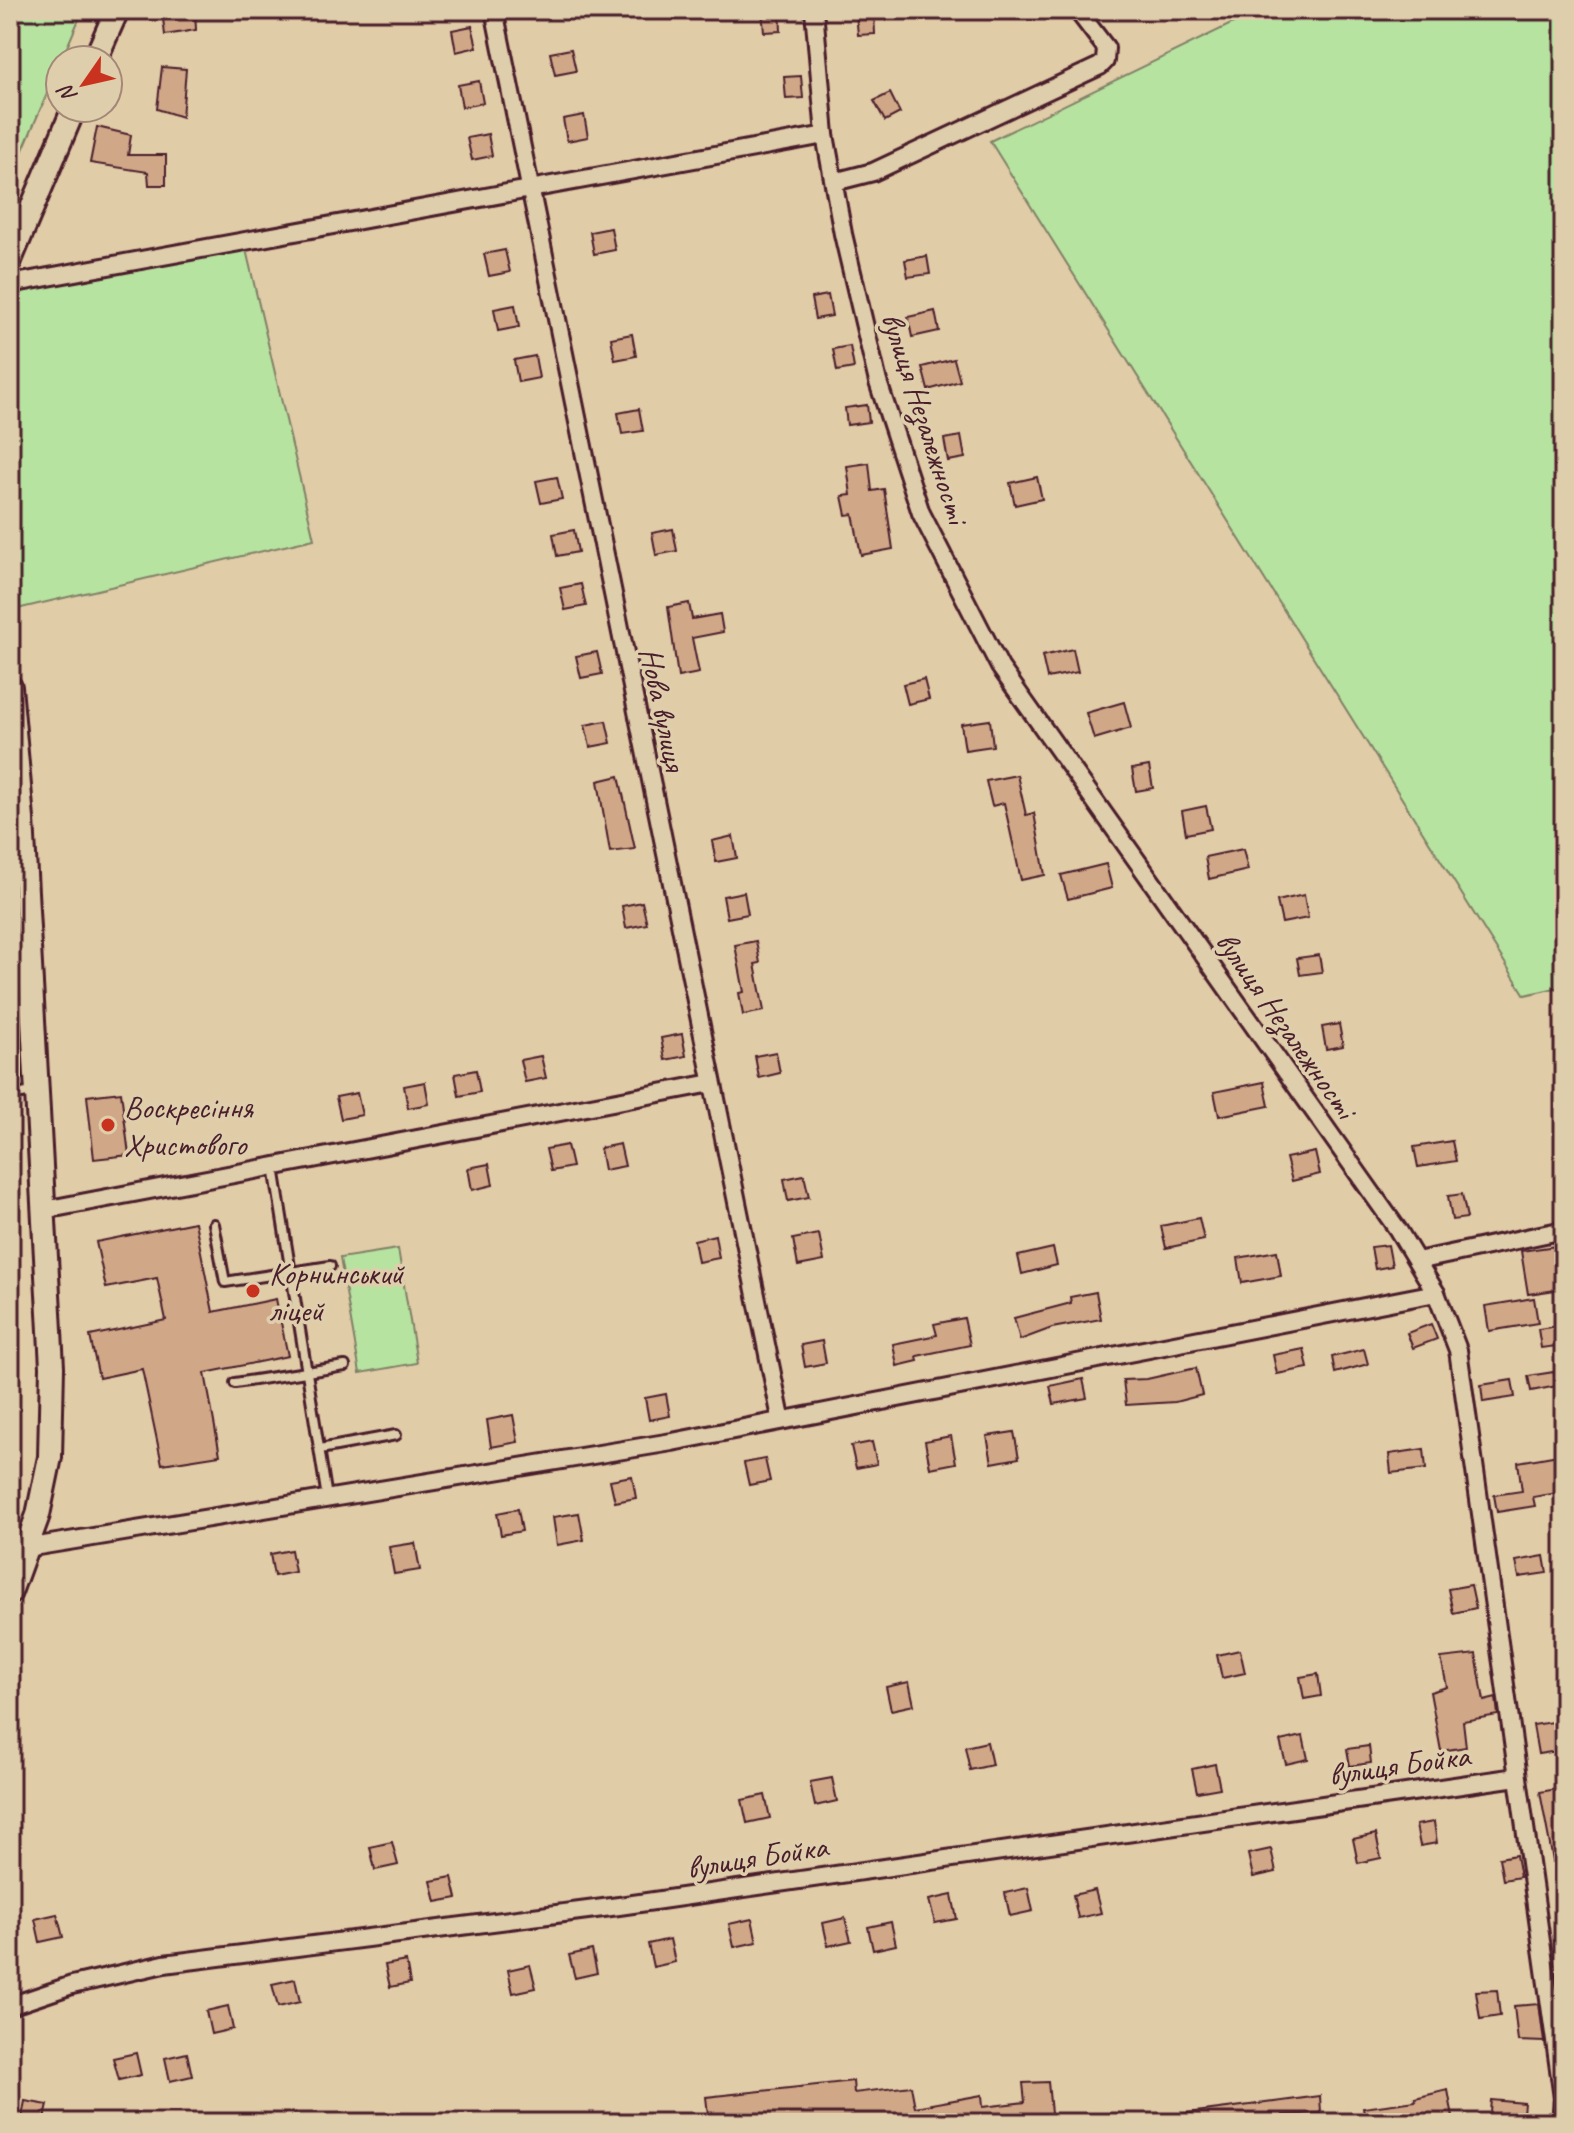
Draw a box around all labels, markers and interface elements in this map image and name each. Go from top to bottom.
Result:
north arrow [44,44,124,124]
text: N [51,78,84,108]
street label: вулиця Незалежності [872,307,980,533]
street label: Нова вулиця [630,644,696,776]
street label: вулиця Незалежності [1206,923,1368,1130]
place label: Воскресіння Христового [124,1087,254,1165]
marker: Воскресіння Христового [99,1116,117,1134]
place label: Корнинський ліцей [269,1253,405,1331]
marker: Корнинський ліцей [244,1282,262,1300]
street label: вулиця Бойка [1326,1735,1474,1795]
street label: вулиця Бойка [684,1825,832,1888]

